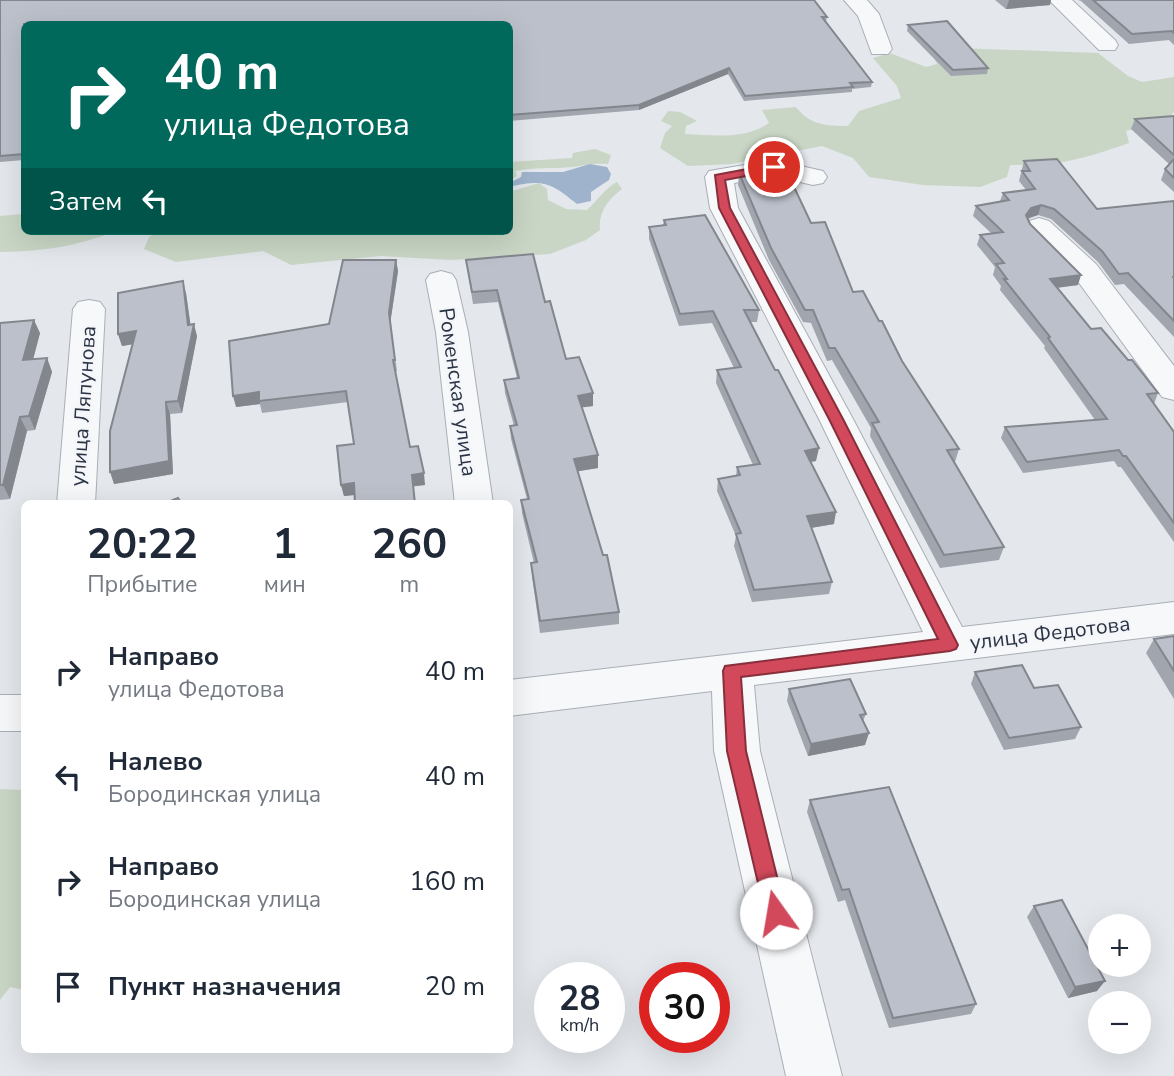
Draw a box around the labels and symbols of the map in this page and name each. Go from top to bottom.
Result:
pin [744,137,804,197]
street label: Роменская улица [432,306,484,478]
street label: улица Ляпунова [63,325,103,487]
street label: улица Федотова [968,609,1132,657]
position arrow [739,876,813,950]
speed limit sign: 30 [639,962,730,1053]

